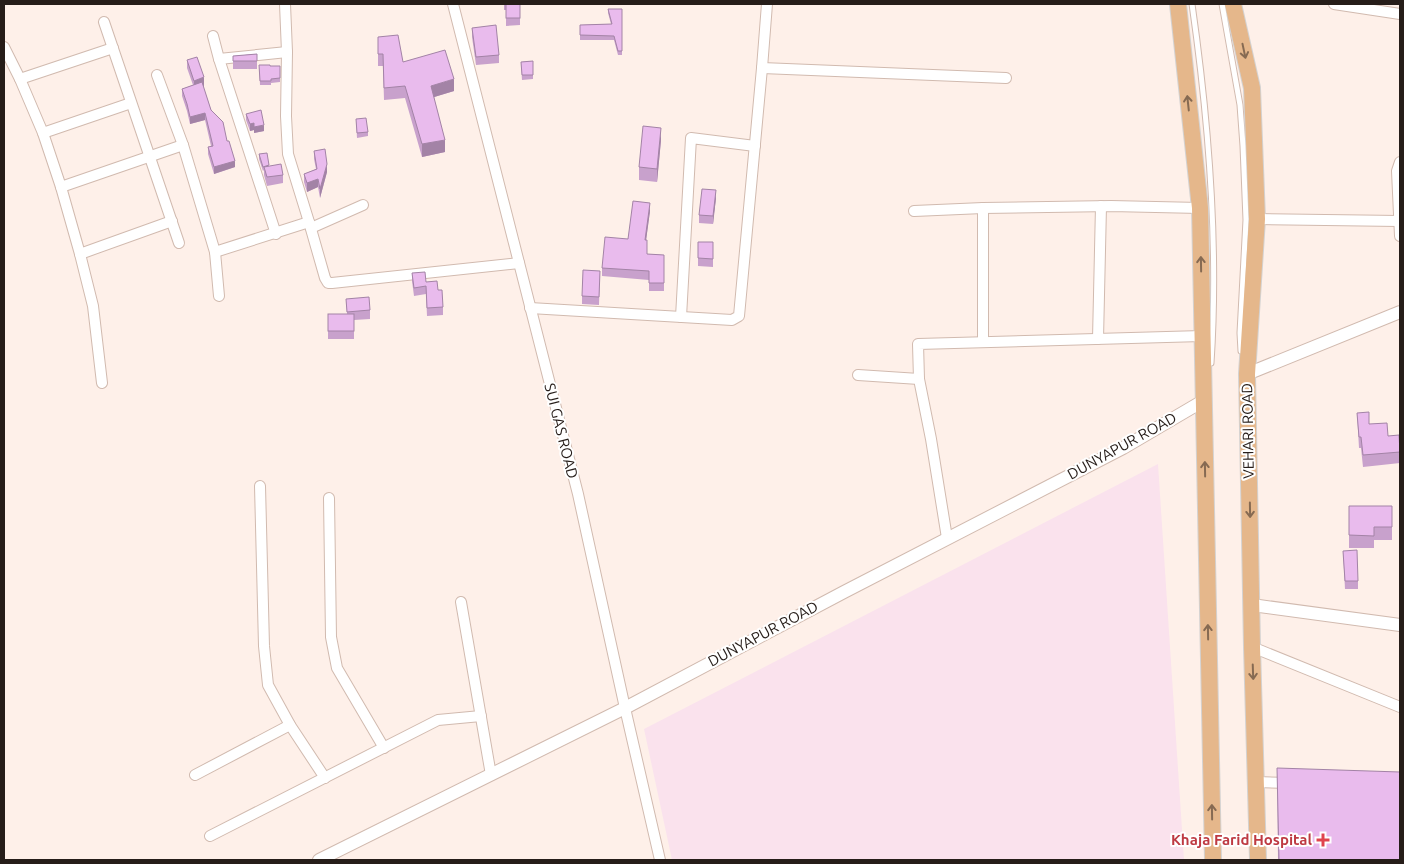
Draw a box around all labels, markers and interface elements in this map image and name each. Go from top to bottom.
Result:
one-way arrow [1240,43,1249,59]
one-way arrow [1183,95,1193,111]
one-way arrow [1196,257,1206,273]
street label: SUI GAS ROAD [541,381,582,480]
street label: VEHARI ROAD [1238,383,1257,479]
street label: DUNYAPUR ROAD [1064,409,1179,483]
one-way arrow [1200,461,1210,478]
one-way arrow [1245,502,1254,518]
street label: DUNYAPUR ROAD [705,597,821,670]
one-way arrow [1204,624,1213,640]
one-way arrow [1248,664,1257,680]
one-way arrow [1207,804,1217,820]
place label: Khaja Farid Hospital [1171,831,1312,848]
marker: Khaja Farid Hospital [1316,833,1330,847]

